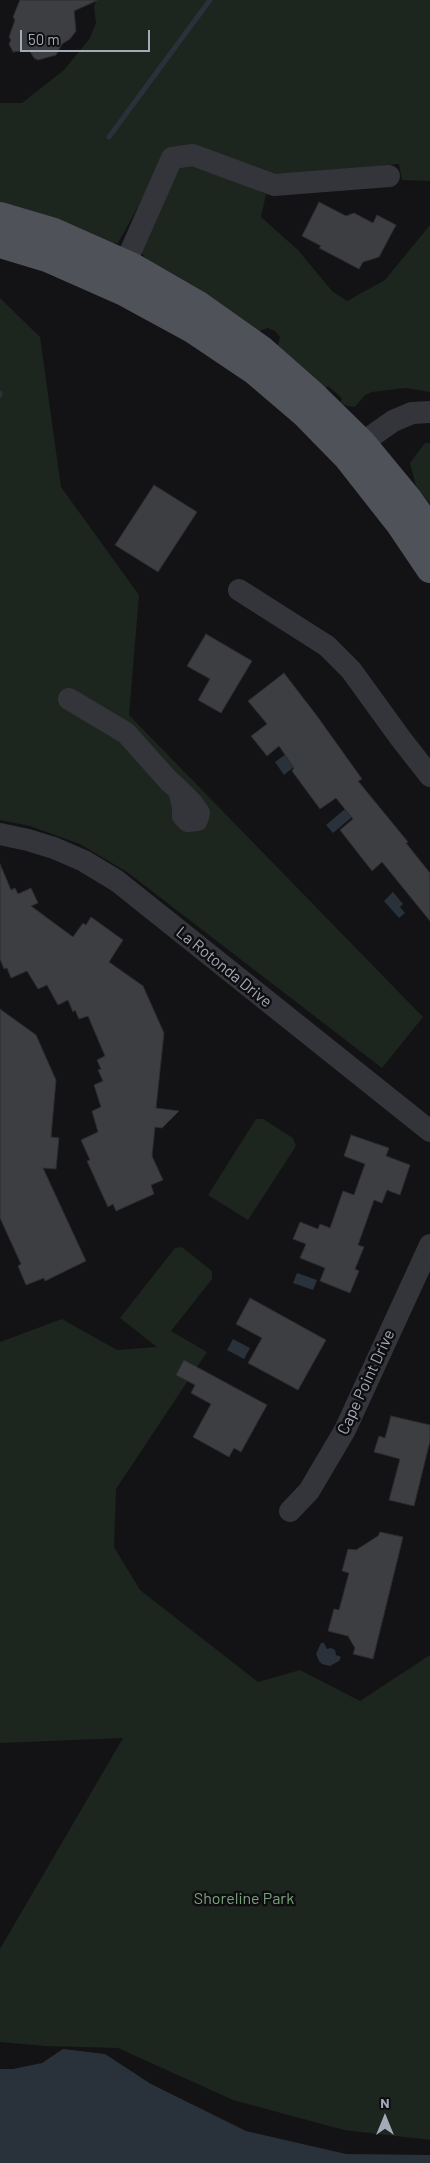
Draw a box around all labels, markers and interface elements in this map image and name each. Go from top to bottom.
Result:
scale bar [22,20,152,52]
text: 50 m [28,30,60,48]
street label: La Rotonda Drive [172,923,276,1011]
street label: Cape Point Drive [333,1327,399,1437]
park label: Shoreline Park [194,1889,294,1909]
north arrow [360,2093,410,2143]
text: N [380,2094,390,2111]

